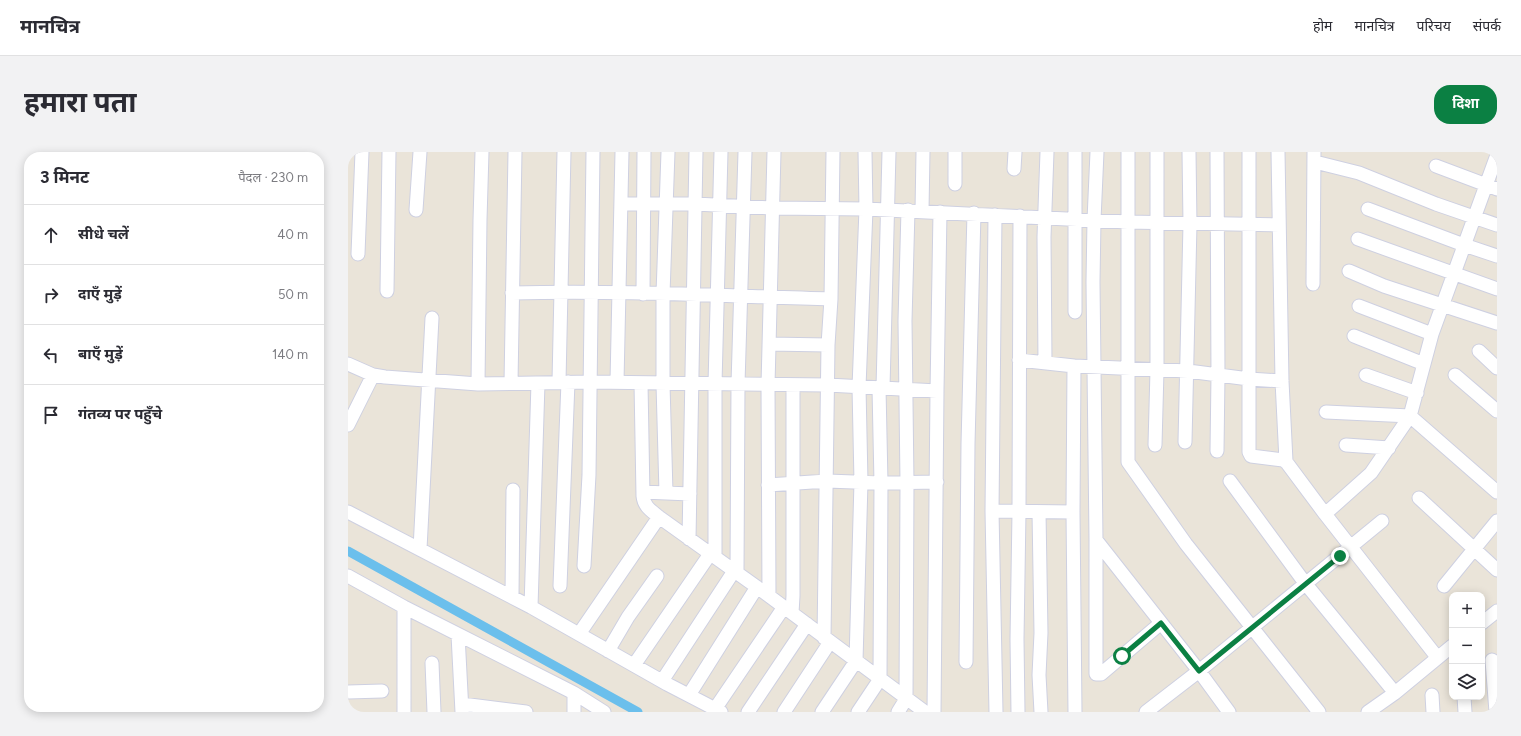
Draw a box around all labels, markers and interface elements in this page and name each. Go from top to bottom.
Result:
text: मानचित्र [20,15,80,38]
text: होम [1313,18,1332,35]
text: मानचित्र [1354,18,1395,35]
text: परिचय [1417,18,1451,35]
text: संपर्क [1473,18,1501,35]
text: हमारा पता [24,85,136,119]
button: दिशा [1434,85,1497,124]
text: 3 मिनट [40,167,89,187]
text: पैदल · 230 m [238,170,308,185]
icon: ahead [40,224,62,246]
text: सीधे चलें [78,225,129,243]
text: 40 m [277,227,308,242]
icon: right [40,284,62,306]
text: दाएँ मुड़ें [78,285,122,303]
text: 50 m [278,287,308,302]
icon: left [40,344,62,366]
text: बाएँ मुड़ें [78,345,123,363]
text: 140 m [272,347,308,362]
icon: arrive [40,404,62,426]
text: गंतव्य पर पहुँचे [78,405,162,423]
route end [1331,547,1349,565]
map controls [1449,592,1485,700]
button: + [1449,592,1485,628]
button: − [1449,628,1485,664]
route start [1113,647,1131,665]
button: layers [1449,664,1485,700]

